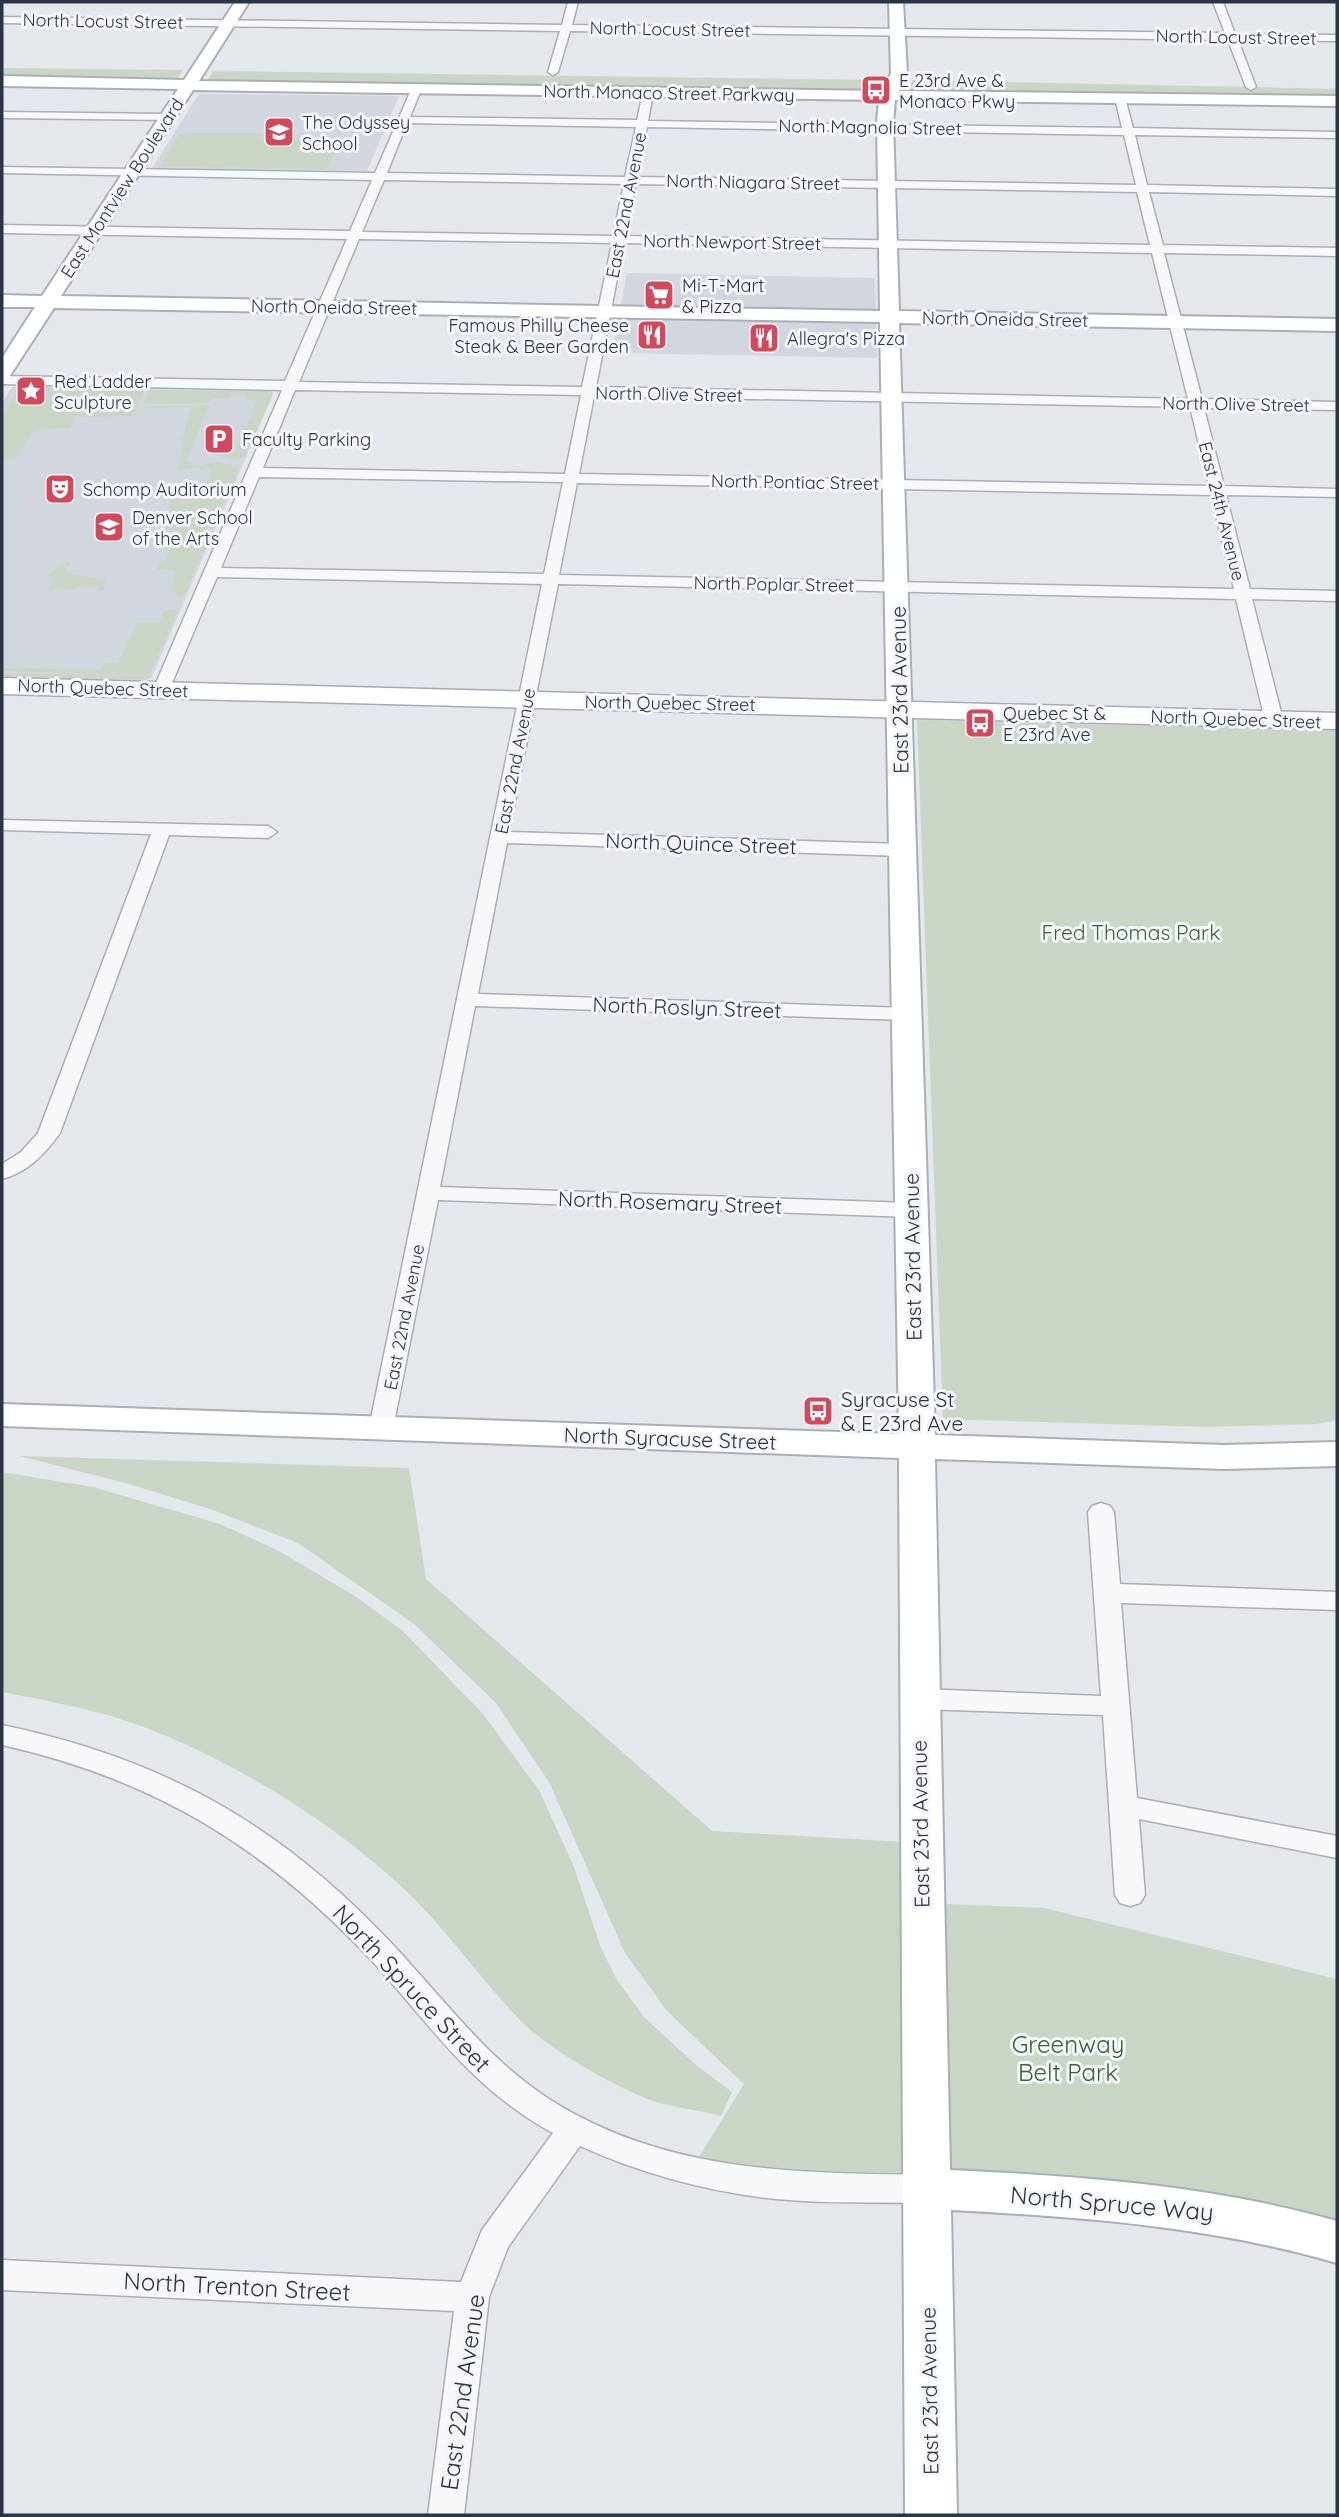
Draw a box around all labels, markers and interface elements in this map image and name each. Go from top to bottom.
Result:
street label: North Locust Street [22,8,184,34]
street label: North Locust Street [589,16,751,42]
street label: North Locust Street [1155,24,1317,50]
place label: E 23rd Ave & Monaco Pkwy [899,69,1015,113]
bus stop icon: E 23rd Ave & Monaco Pkwy [859,73,893,107]
street label: North Monaco Street Parkway [543,79,795,107]
street label: East Montview Boulevard [55,94,189,282]
place label: The Odyssey School [302,111,410,155]
street label: North Magnolia Street [778,114,962,140]
school or university icon: The Odyssey School [262,115,296,149]
street label: East 22nd Avenue [601,130,651,280]
street label: North Niagara Street [666,169,840,195]
street label: North Newport Street [643,229,821,255]
place label: Mi-T-Mart & Pizza [682,274,764,318]
supermarket icon: Mi-T-Mart & Pizza [642,278,676,312]
street label: North Oneida Street [251,294,417,320]
street label: North Oneida Street [922,306,1088,332]
place label: Famous Philly Cheese Steak & Beer Garden [448,314,629,358]
restaurant icon: Famous Philly Cheese Steak & Beer Garden [635,318,669,352]
restaurant icon: Allegra's Pizza [747,321,781,355]
place label: Allegra's Pizza [787,327,905,350]
place label: Red Ladder Sculpture [54,370,151,414]
place icon: Red Ladder Sculpture [14,374,48,408]
street label: North Olive Street [595,381,743,407]
street label: North Olive Street [1162,391,1310,417]
parking icon: Faculty Parking [202,422,236,456]
place label: Faculty Parking [242,428,371,451]
street label: East 24th Avenue [1194,439,1250,583]
street label: North Pontiac Street [711,469,879,495]
theatre icon: Schomp Auditorium [43,472,77,506]
place label: Schomp Auditorium [83,478,247,501]
place label: Denver School of the Arts [132,506,253,550]
school or university icon: Denver School of the Arts [92,510,126,544]
street label: North Poplar Street [694,571,854,597]
street label: East 23rd Avenue [885,606,913,774]
street label: North Quebec Street [17,674,189,702]
street label: East 22nd Avenue [490,686,540,836]
street label: North Quebec Street [584,690,756,716]
place label: Quebec St & E 23rd Ave [1003,702,1106,746]
street label: North Quebec Street [1150,705,1322,733]
bus stop icon: Quebec St & E 23rd Ave [963,706,997,740]
street label: North Quince Street [605,827,797,859]
park label: Fred Thomas Park [1042,919,1220,945]
street label: North Roslyn Street [592,991,782,1023]
street label: East 23rd Avenue [898,1173,926,1341]
street label: North Rosemary Street [558,1185,782,1219]
street label: East 22nd Avenue [379,1242,429,1392]
place label: Syracuse St & E 23rd Ave [841,1386,963,1436]
bus stop icon: Syracuse St & E 23rd Ave [801,1394,835,1428]
street label: North Syracuse Street [563,1421,777,1455]
street label: East 23rd Avenue [906,1740,934,1908]
street label: North Spruce Street [326,1898,498,2078]
park label: Greenway Belt Park [1012,2029,1124,2087]
street label: North Spruce Way [1009,2179,1215,2227]
street label: North Trenton Street [123,2265,351,2307]
street label: East 22nd Avenue [433,2292,491,2492]
street label: East 23rd Avenue [915,2307,943,2475]

